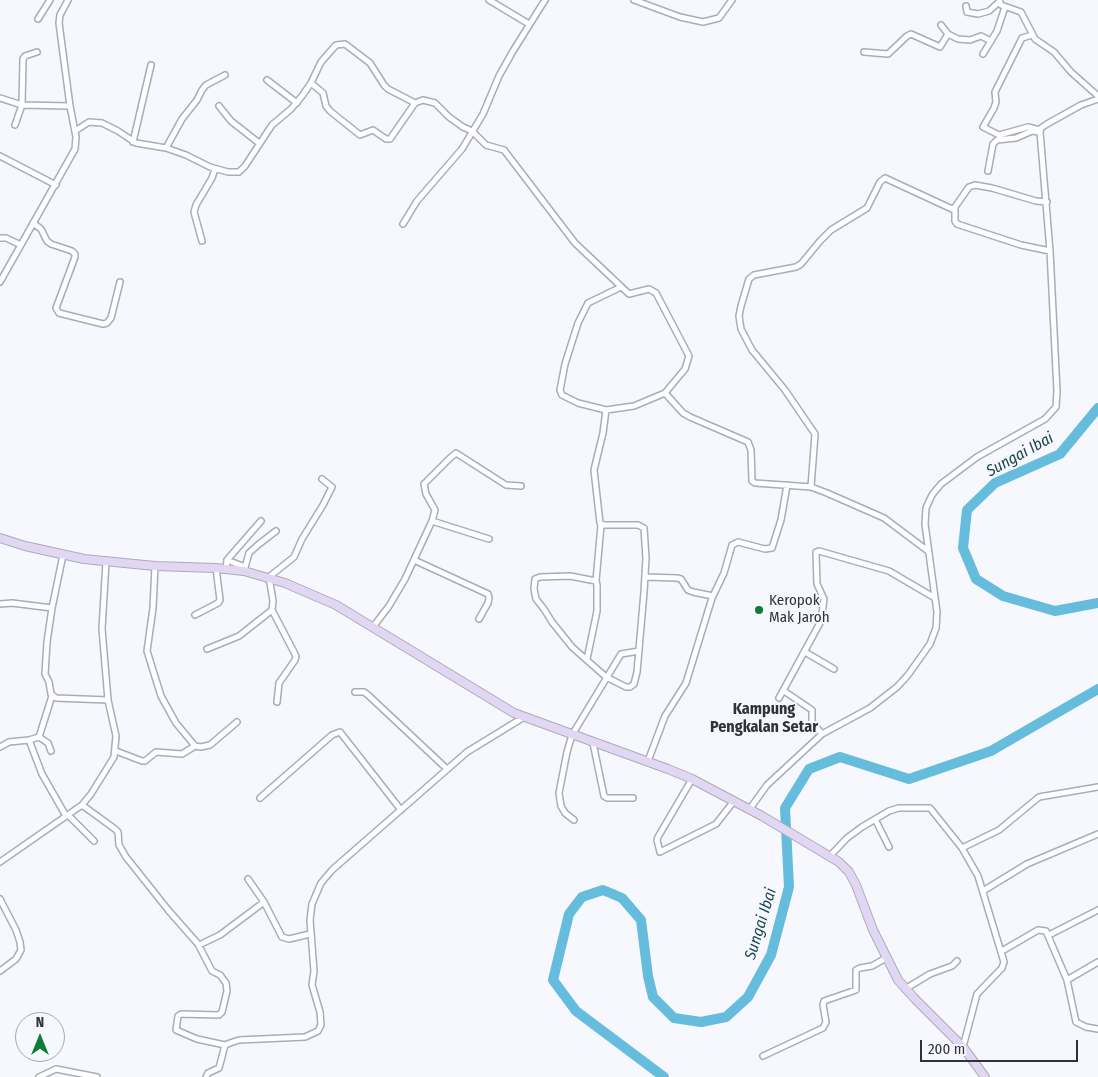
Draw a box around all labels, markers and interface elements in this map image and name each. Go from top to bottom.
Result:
water label: Sungai Ibai [983,429,1057,481]
place label: Keropok Mak Jaroh [769,592,830,627]
marker: Keropok Mak Jaroh [753,604,765,616]
district label: Kampung Pengkalan Setar [710,700,818,738]
water label: Sungai Ibai [741,886,781,962]
north arrow [15,1012,65,1062]
text: N [36,1014,44,1031]
scale bar [923,1030,1080,1062]
text: 200 m [928,1040,965,1058]

